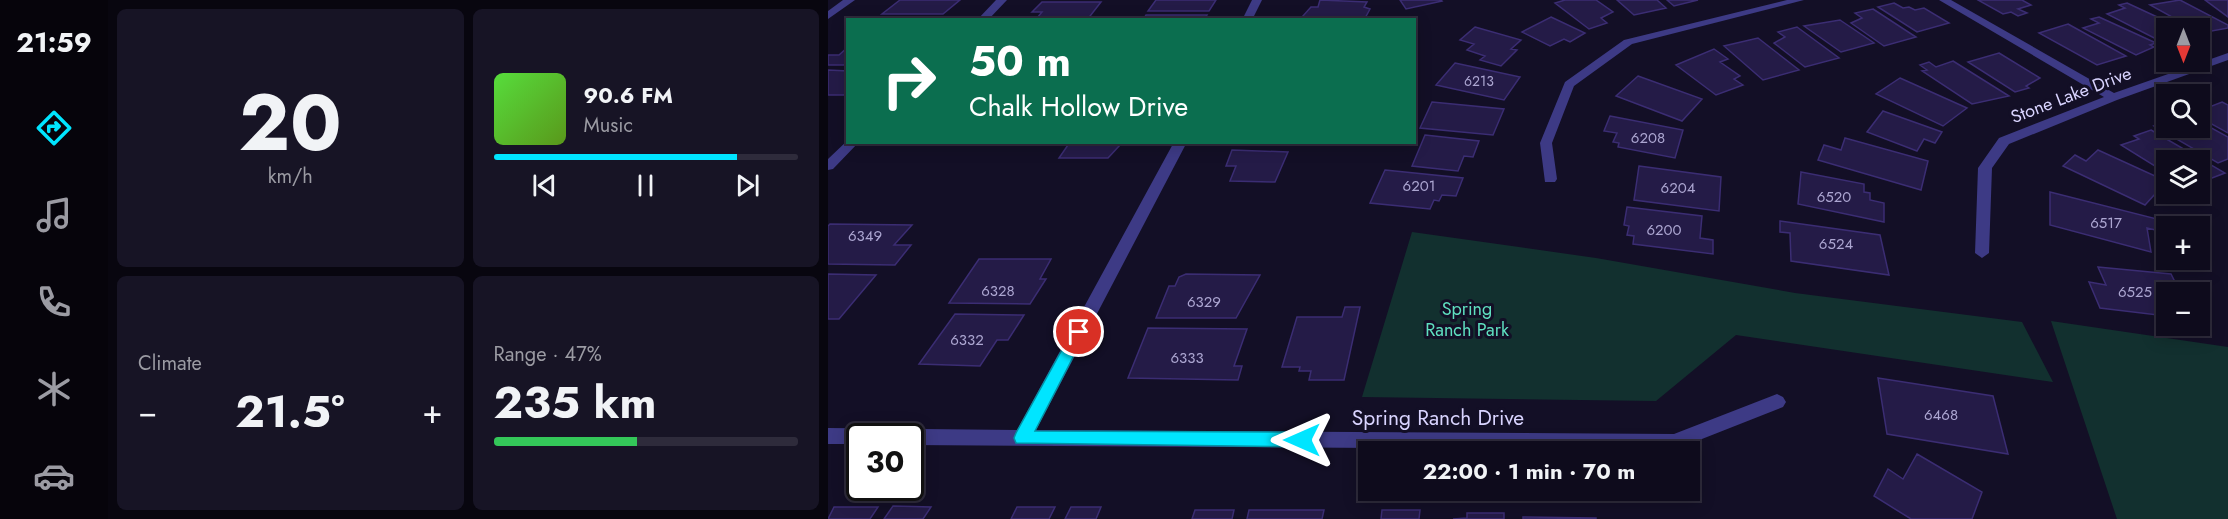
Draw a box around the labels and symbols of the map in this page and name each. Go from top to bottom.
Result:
north arrow [2156,18,2210,72]
street label: Stone Lake Drive [2007,60,2135,130]
house number: 6213 [1464,71,1494,91]
house number: 6208 [1631,127,1665,149]
house number: 6201 [1403,175,1435,197]
house number: 6204 [1661,177,1696,199]
house number: 6520 [1817,186,1851,208]
house number: 6517 [2090,212,2122,234]
house number: 6200 [1646,219,1682,241]
house number: 6349 [848,225,882,247]
house number: 6524 [1819,233,1853,255]
house number: 6328 [981,280,1015,302]
house number: 6525 [2118,281,2152,303]
house number: 6329 [1187,291,1221,313]
park label: Spring Ranch Park [1425,296,1509,343]
pin [1053,306,1104,357]
house number: 6332 [950,329,984,351]
house number: 6333 [1170,347,1204,369]
street label: Spring Ranch Drive [1352,403,1524,433]
house number: 6468 [1924,404,1958,426]
position arrow [1270,408,1334,472]
speed limit sign: 30 [846,423,924,501]

